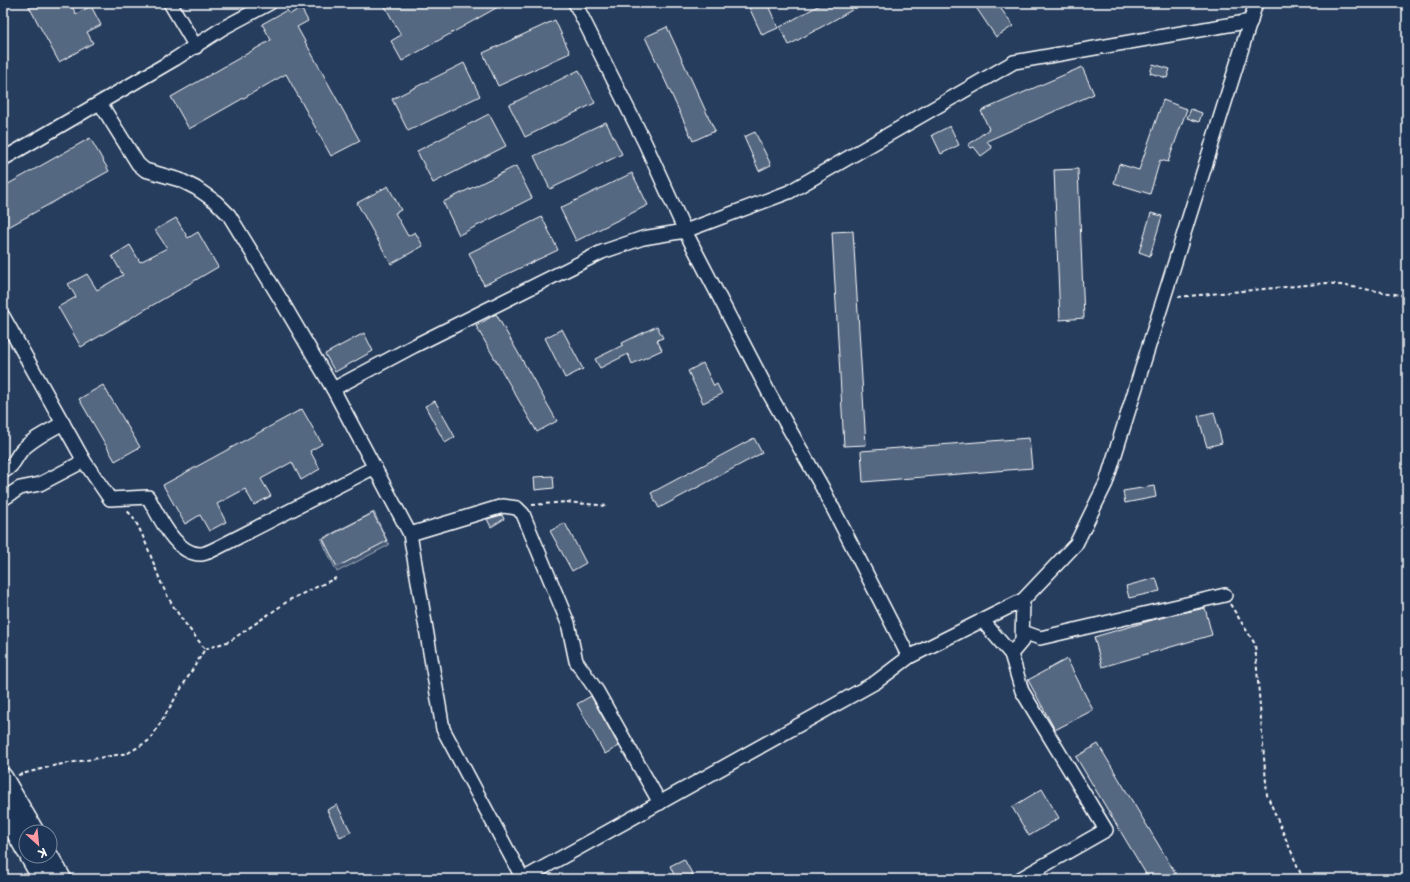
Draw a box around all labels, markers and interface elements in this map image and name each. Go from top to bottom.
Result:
north arrow [18,824,58,864]
text: K [35,844,50,863]

